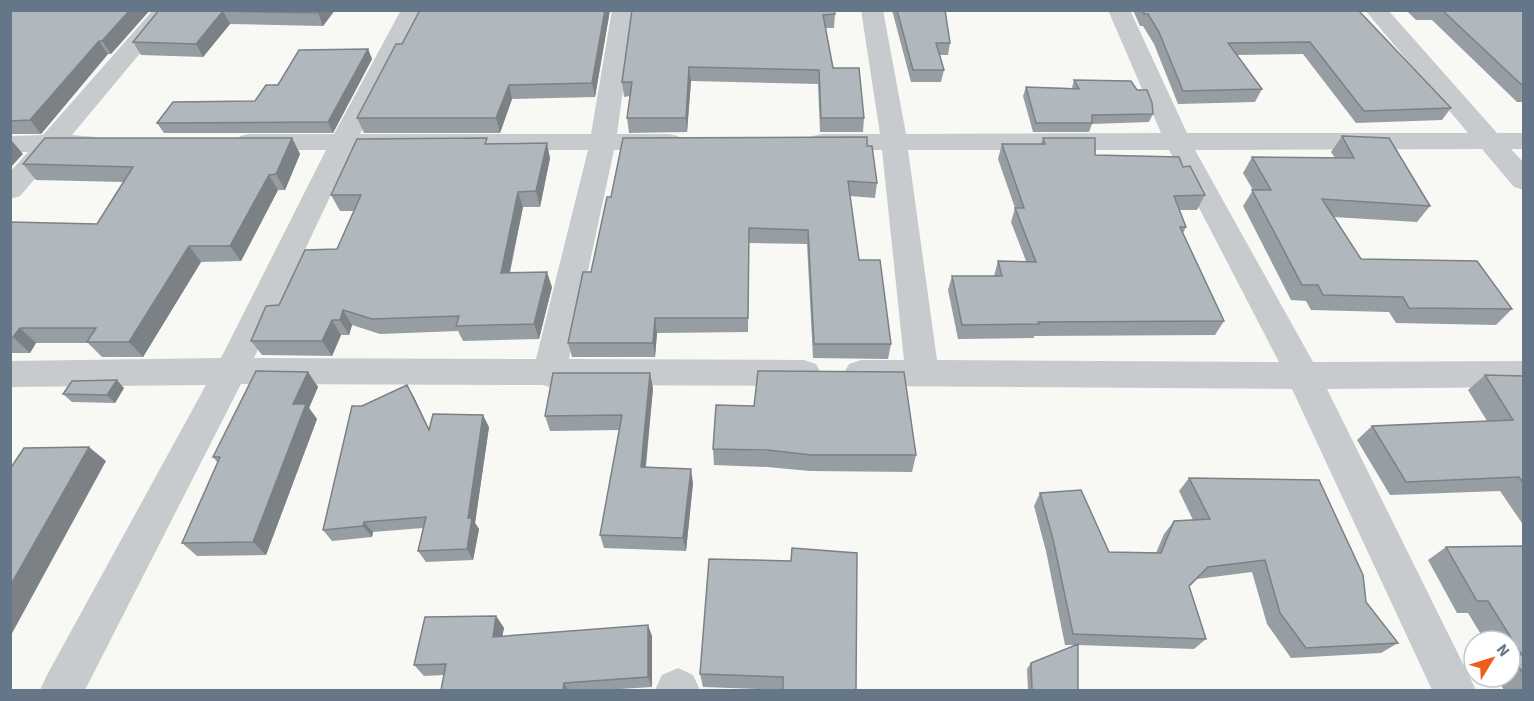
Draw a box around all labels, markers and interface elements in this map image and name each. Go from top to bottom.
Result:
north arrow [1462,629,1522,689]
text: N [1491,639,1515,661]

